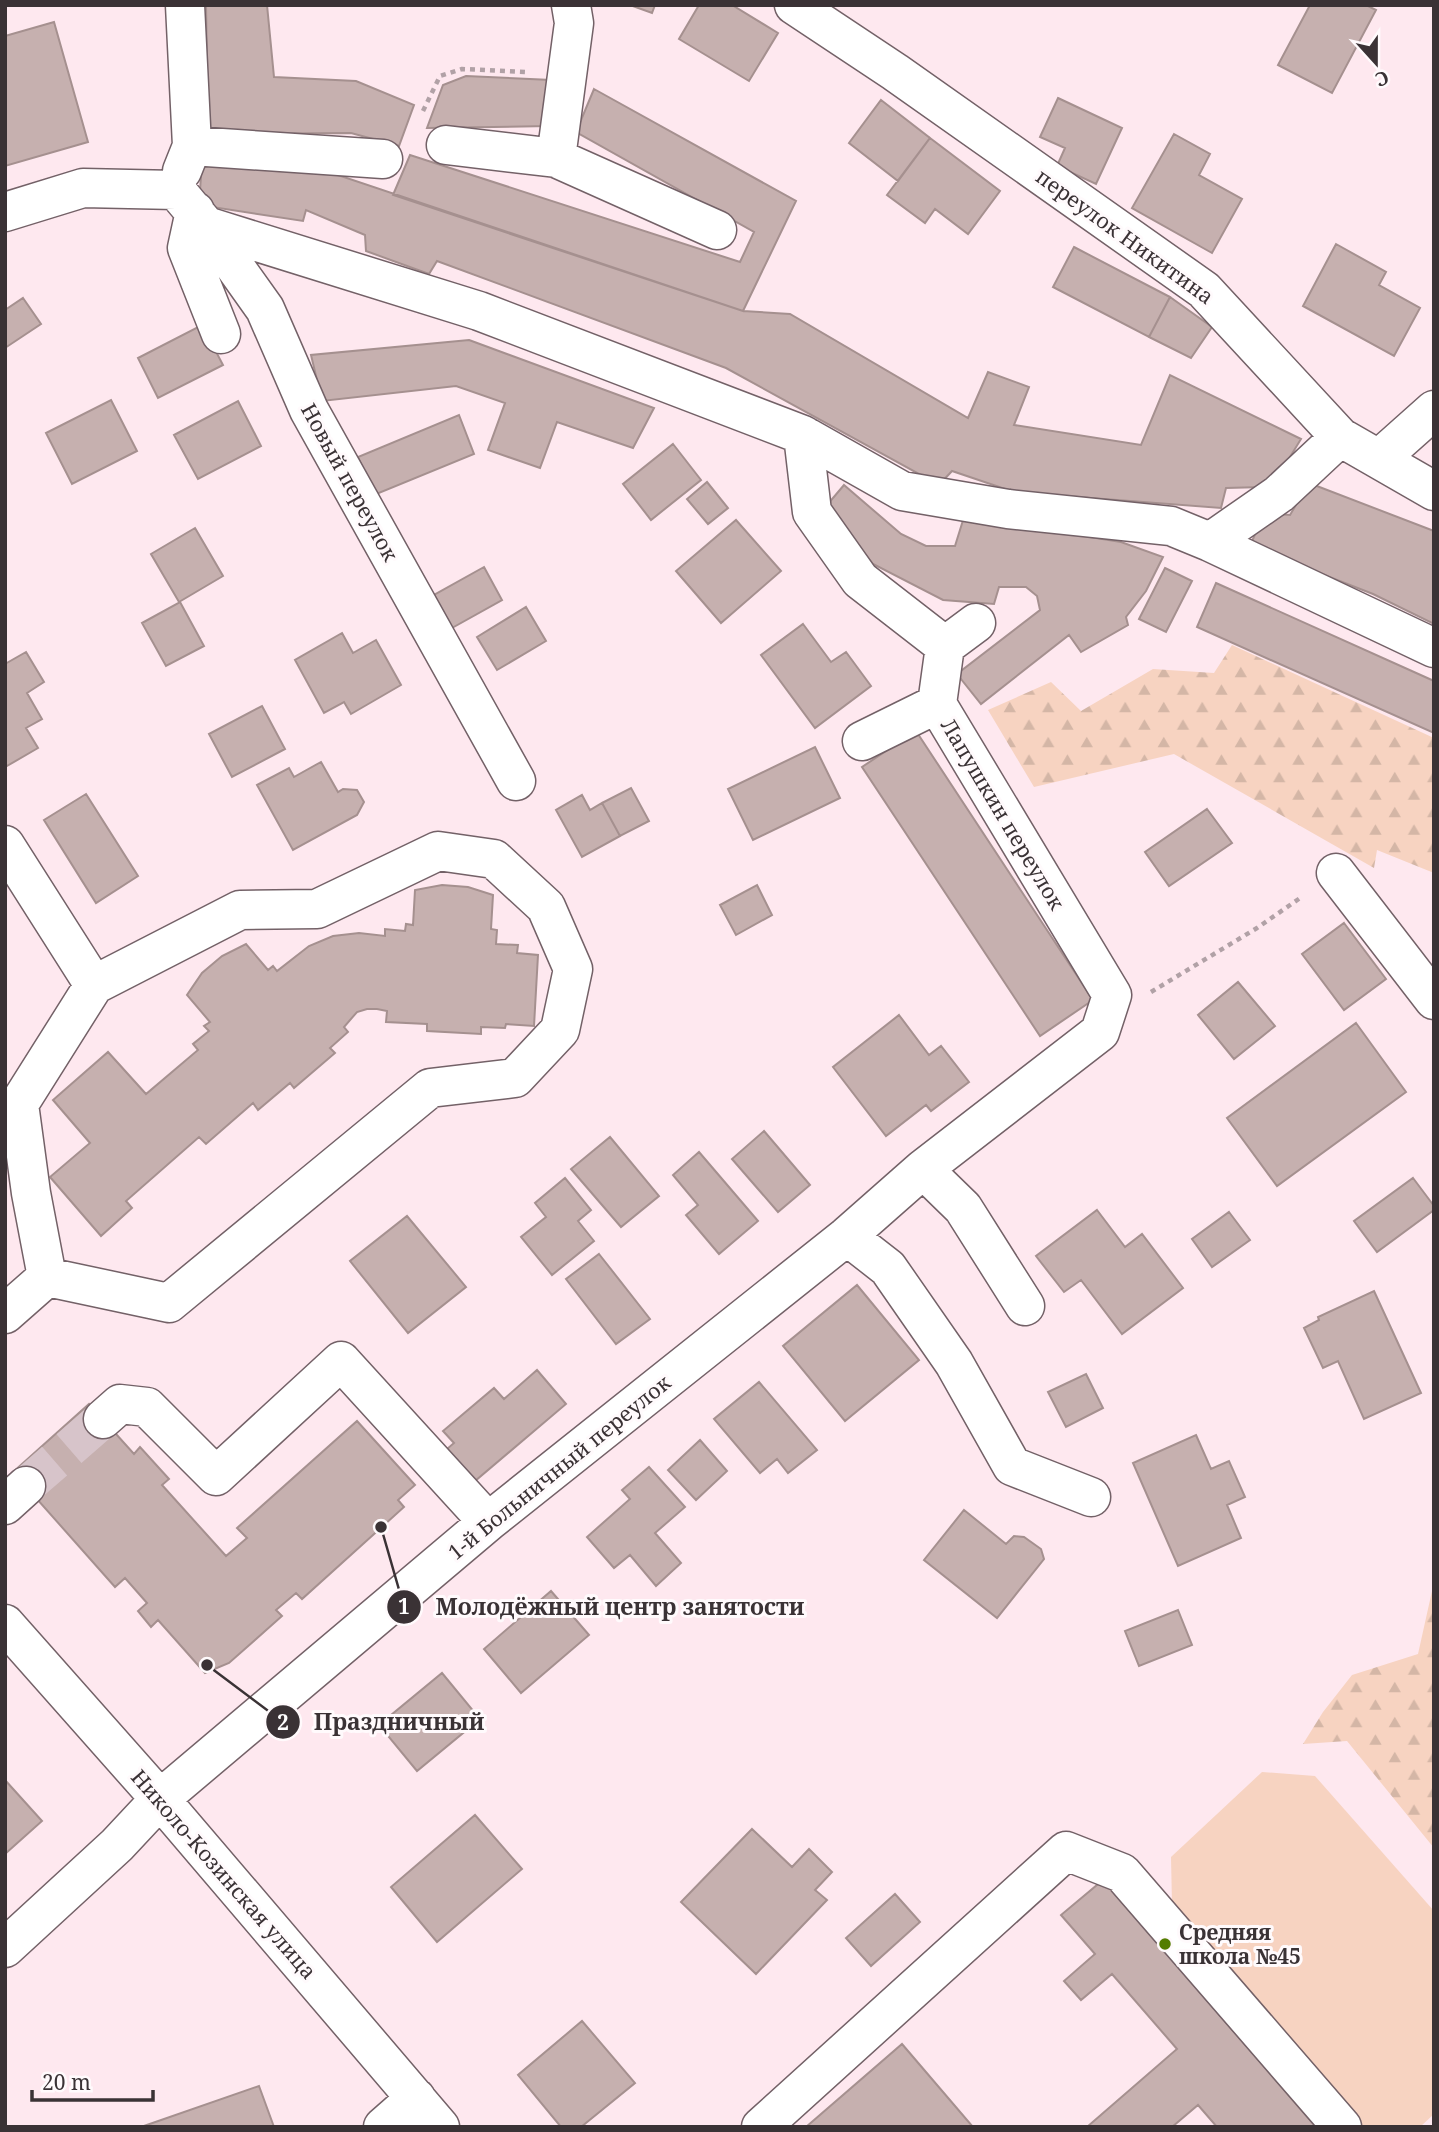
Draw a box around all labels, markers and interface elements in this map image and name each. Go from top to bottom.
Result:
north arrow [1341,28,1411,98]
text: С [1372,64,1393,93]
street label: переулок Никитина [1030,162,1220,310]
street label: Новый переулок [295,398,405,566]
street label: Лапушкин переулок [935,713,1071,915]
street label: 1-й Больничный переулок [442,1368,677,1566]
callout: Молодёжный центр занятости [386,1585,818,1629]
text: Молодёжный центр занятости [436,1590,805,1622]
text: 1 [398,1592,410,1620]
callout: Праздничный [265,1700,499,1744]
text: Праздничный [314,1705,485,1737]
text: 2 [277,1708,289,1736]
street label: Николо-Козинская улица [125,1763,323,1985]
place label: Средняя школа №45 [1179,1918,1301,1970]
marker: Средняя школа №45 [1157,1936,1173,1952]
scale bar [32,2058,152,2102]
text: 20 m [42,2068,91,2096]

